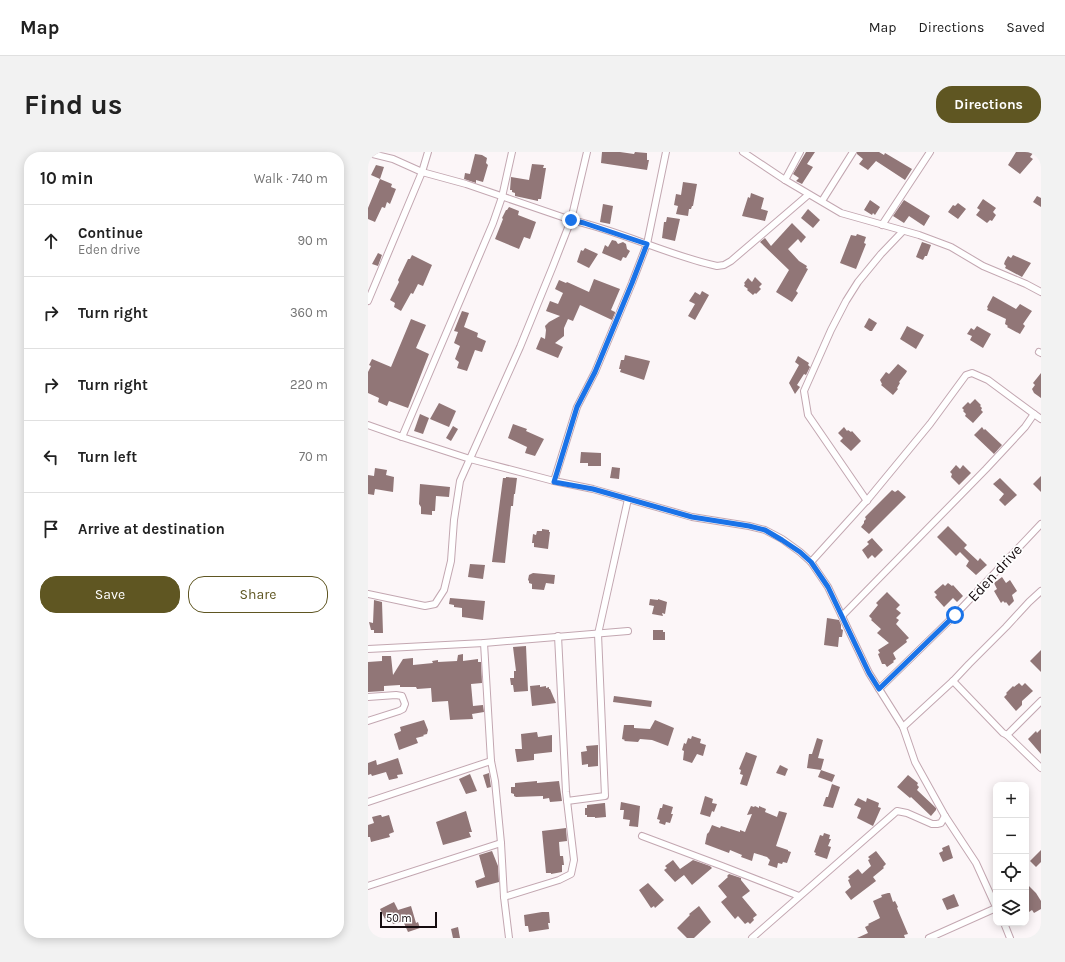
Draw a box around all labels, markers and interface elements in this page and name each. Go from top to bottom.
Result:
text: Map [20,17,59,39]
text: Map [869,19,897,36]
text: Directions [919,19,984,36]
text: Saved [1006,19,1045,36]
button: Directions [936,86,1041,123]
text: Find us [24,88,123,121]
text: 10 min [40,168,93,188]
text: Walk · 740 m [254,171,328,186]
route end [562,211,580,229]
text: Continue [78,224,143,242]
icon: ahead [40,230,62,252]
text: 90 m [297,233,328,248]
text: Eden drive [78,242,140,257]
icon: right [40,302,62,324]
text: Turn right [78,304,148,322]
text: 360 m [290,305,328,320]
icon: right [40,374,62,396]
text: Turn right [78,376,148,394]
text: 220 m [290,377,328,392]
icon: left [40,446,62,468]
text: Turn left [78,448,137,466]
text: 70 m [299,449,328,464]
icon: arrive [40,518,62,540]
text: Arrive at destination [78,520,225,538]
street label: Eden drive [964,541,1026,605]
button: Save [40,576,180,613]
button: Share [188,576,328,613]
route start [946,606,964,624]
map controls [993,782,1029,926]
button: + [993,782,1029,818]
button: − [993,818,1029,854]
button: locate [993,854,1029,890]
button: layers [993,890,1029,926]
scale bar [380,910,437,929]
text: 50 m [386,912,412,925]

